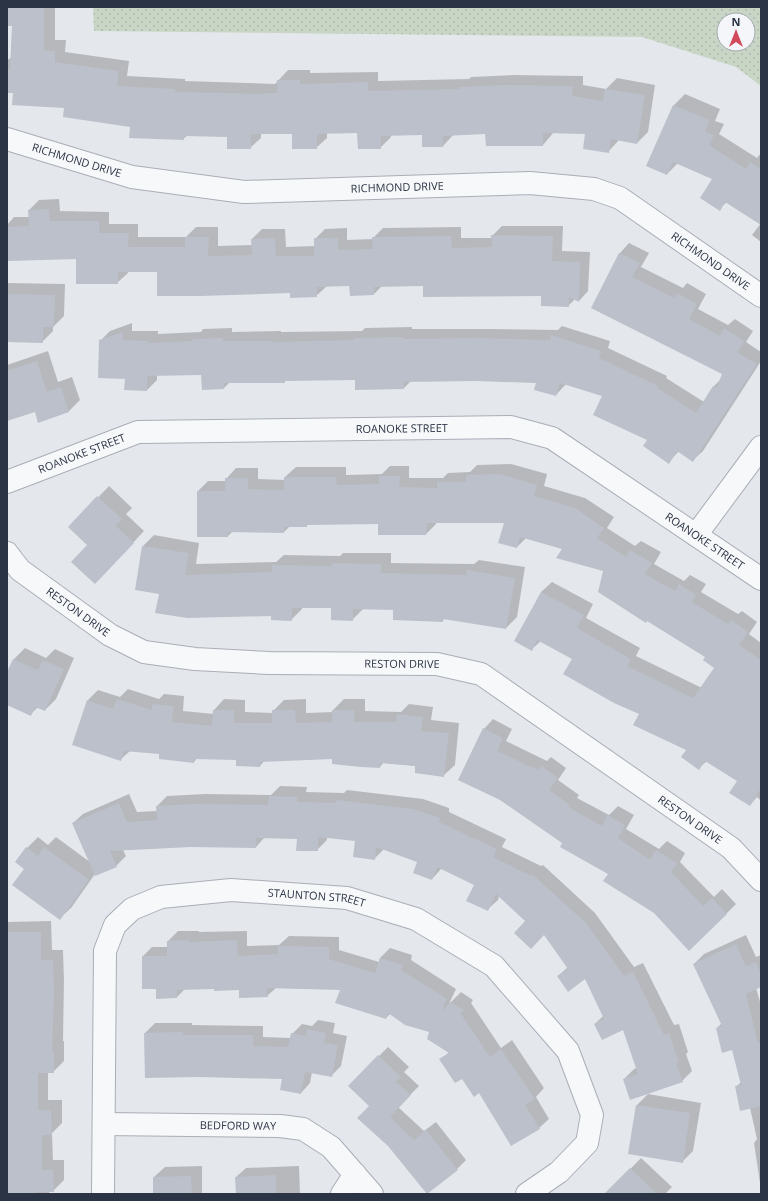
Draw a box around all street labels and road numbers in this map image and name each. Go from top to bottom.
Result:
street label: RICHMOND DRIVE [30,139,124,180]
street label: RICHMOND DRIVE [351,178,444,196]
street label: RICHMOND DRIVE [668,228,753,293]
street label: ROANOKE STREET [356,420,448,436]
street label: ROANOKE STREET [36,430,127,476]
street label: ROANOKE STREET [663,509,747,573]
street label: RESTON DRIVE [43,583,113,640]
street label: RESTON DRIVE [364,656,440,671]
street label: RESTON DRIVE [655,792,726,847]
street label: STAUNTON STREET [267,885,367,910]
street label: BEDFORD WAY [200,1117,277,1133]

